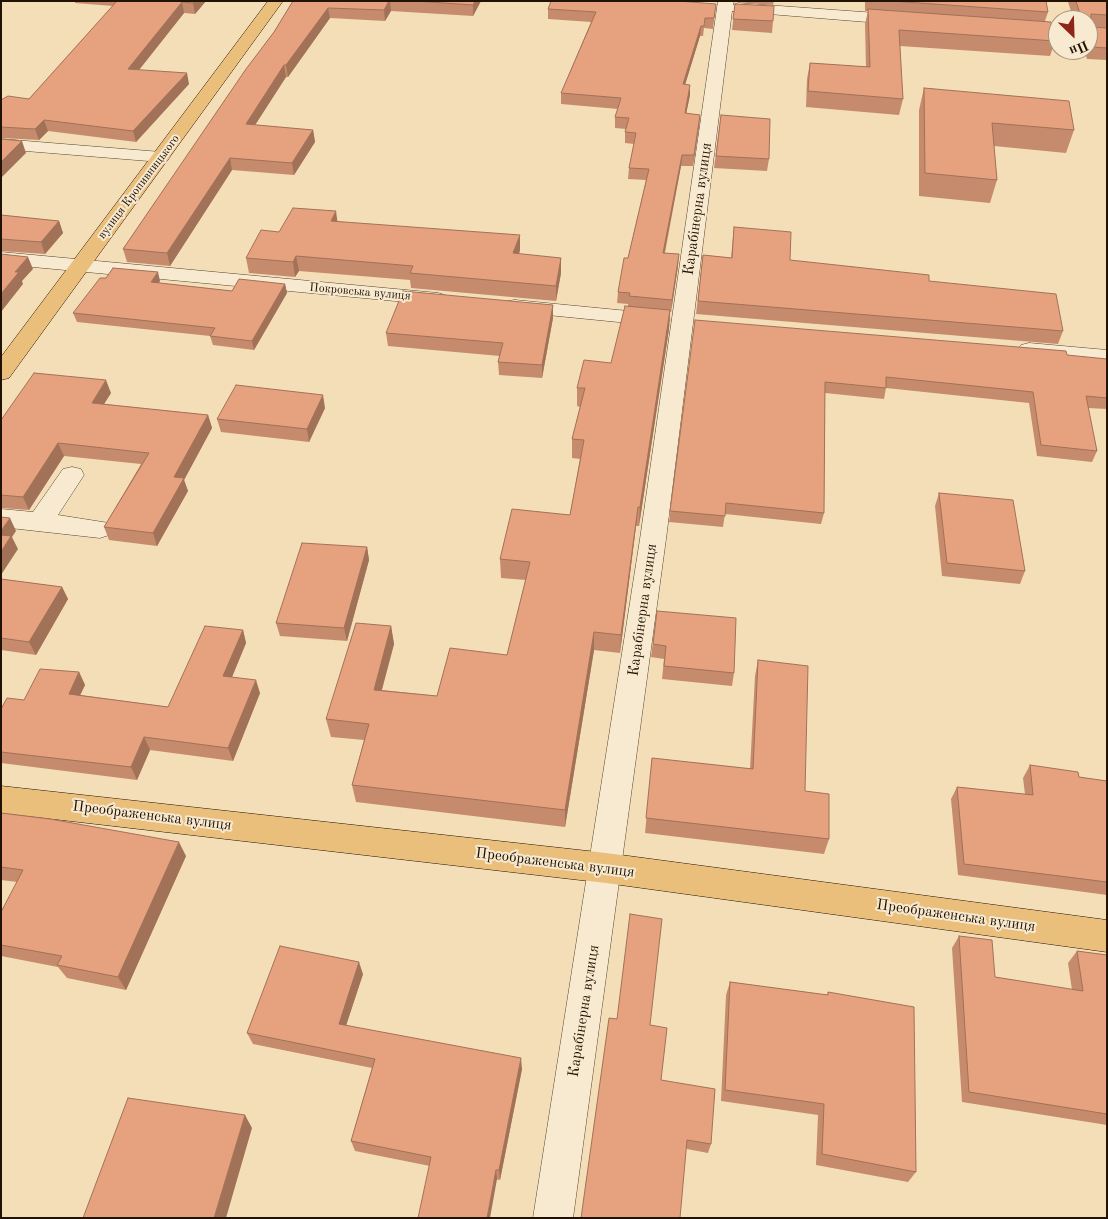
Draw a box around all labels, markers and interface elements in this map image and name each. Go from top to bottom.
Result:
north arrow [1048,10,1098,60]
text: Пн [1067,37,1090,58]
street label: вулиця Кропивницького [95,132,183,242]
street label: Карабінерна вулиця [680,142,716,276]
street label: Покровська вулиця [309,280,411,304]
street label: Карабінерна вулиця [625,543,661,677]
street label: Преображенська вулиця [71,797,233,835]
street label: Преображенська вулиця [474,844,636,882]
street label: Преображенська вулиця [875,896,1037,936]
street label: Карабінерна вулиця [565,944,603,1078]

